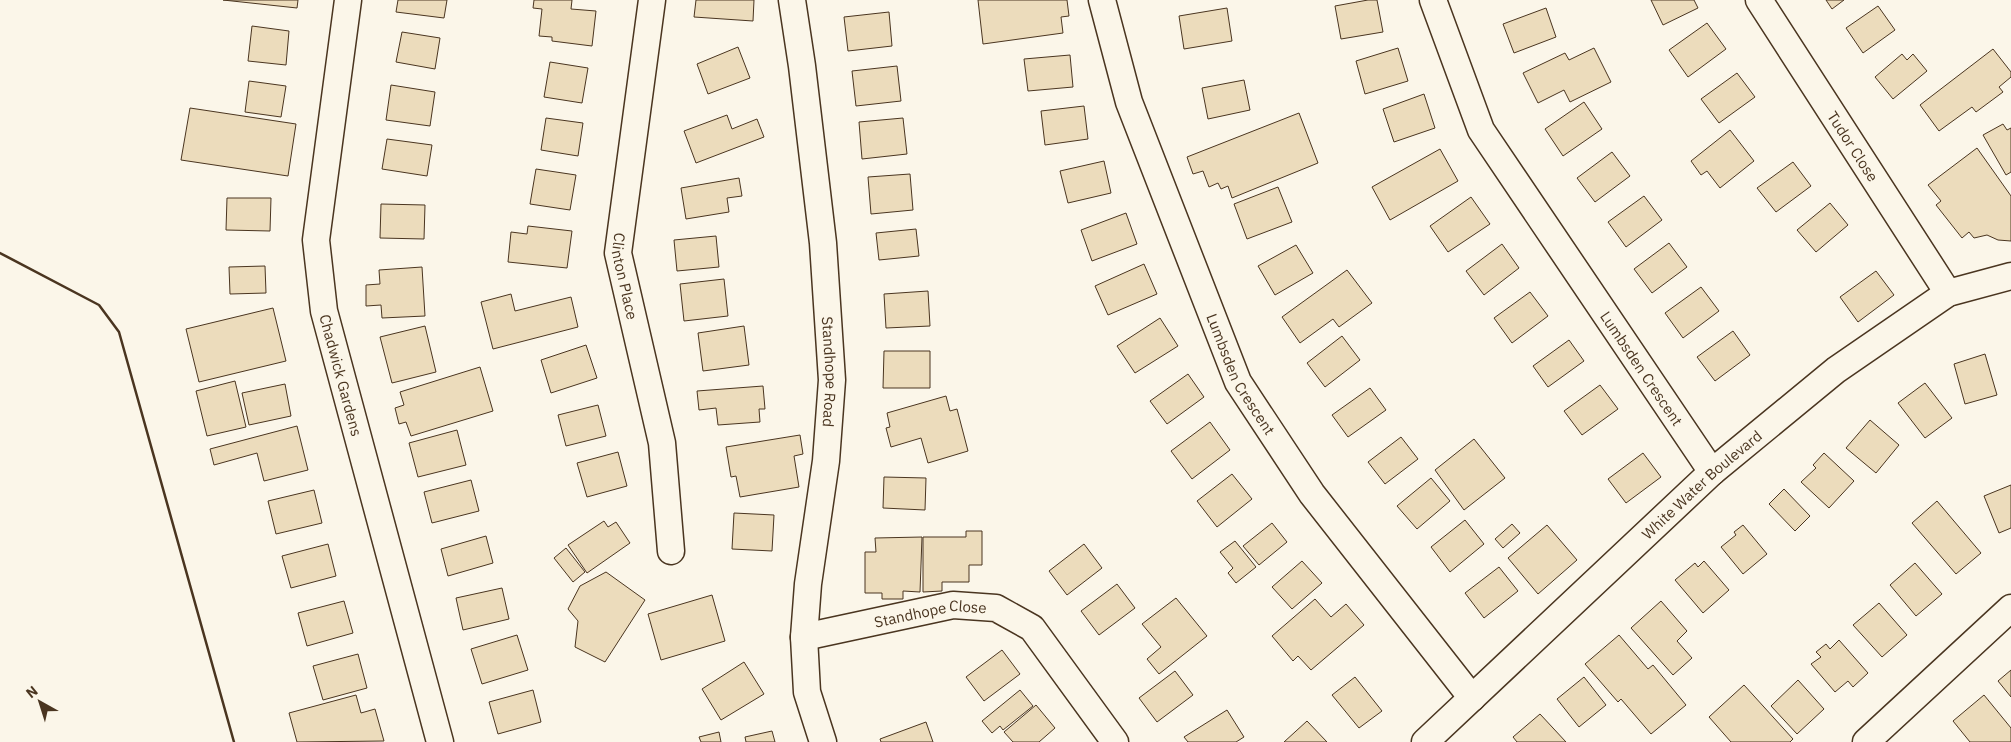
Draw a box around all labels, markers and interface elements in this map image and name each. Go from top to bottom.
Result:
street label: Tudor Close [1824,107,1883,185]
street label: Clinton Place [608,231,643,321]
street label: Lumbsden Crescent [1597,307,1687,429]
street label: Lumbsden Crescent [1203,311,1280,438]
street label: Chadwick Gardens [316,312,367,438]
street label: Standhope Road [818,316,842,428]
street label: White Water Boulevard [1637,426,1765,543]
street label: Standhope Close [872,595,987,631]
north arrow [15,677,65,727]
text: N [22,682,41,702]

